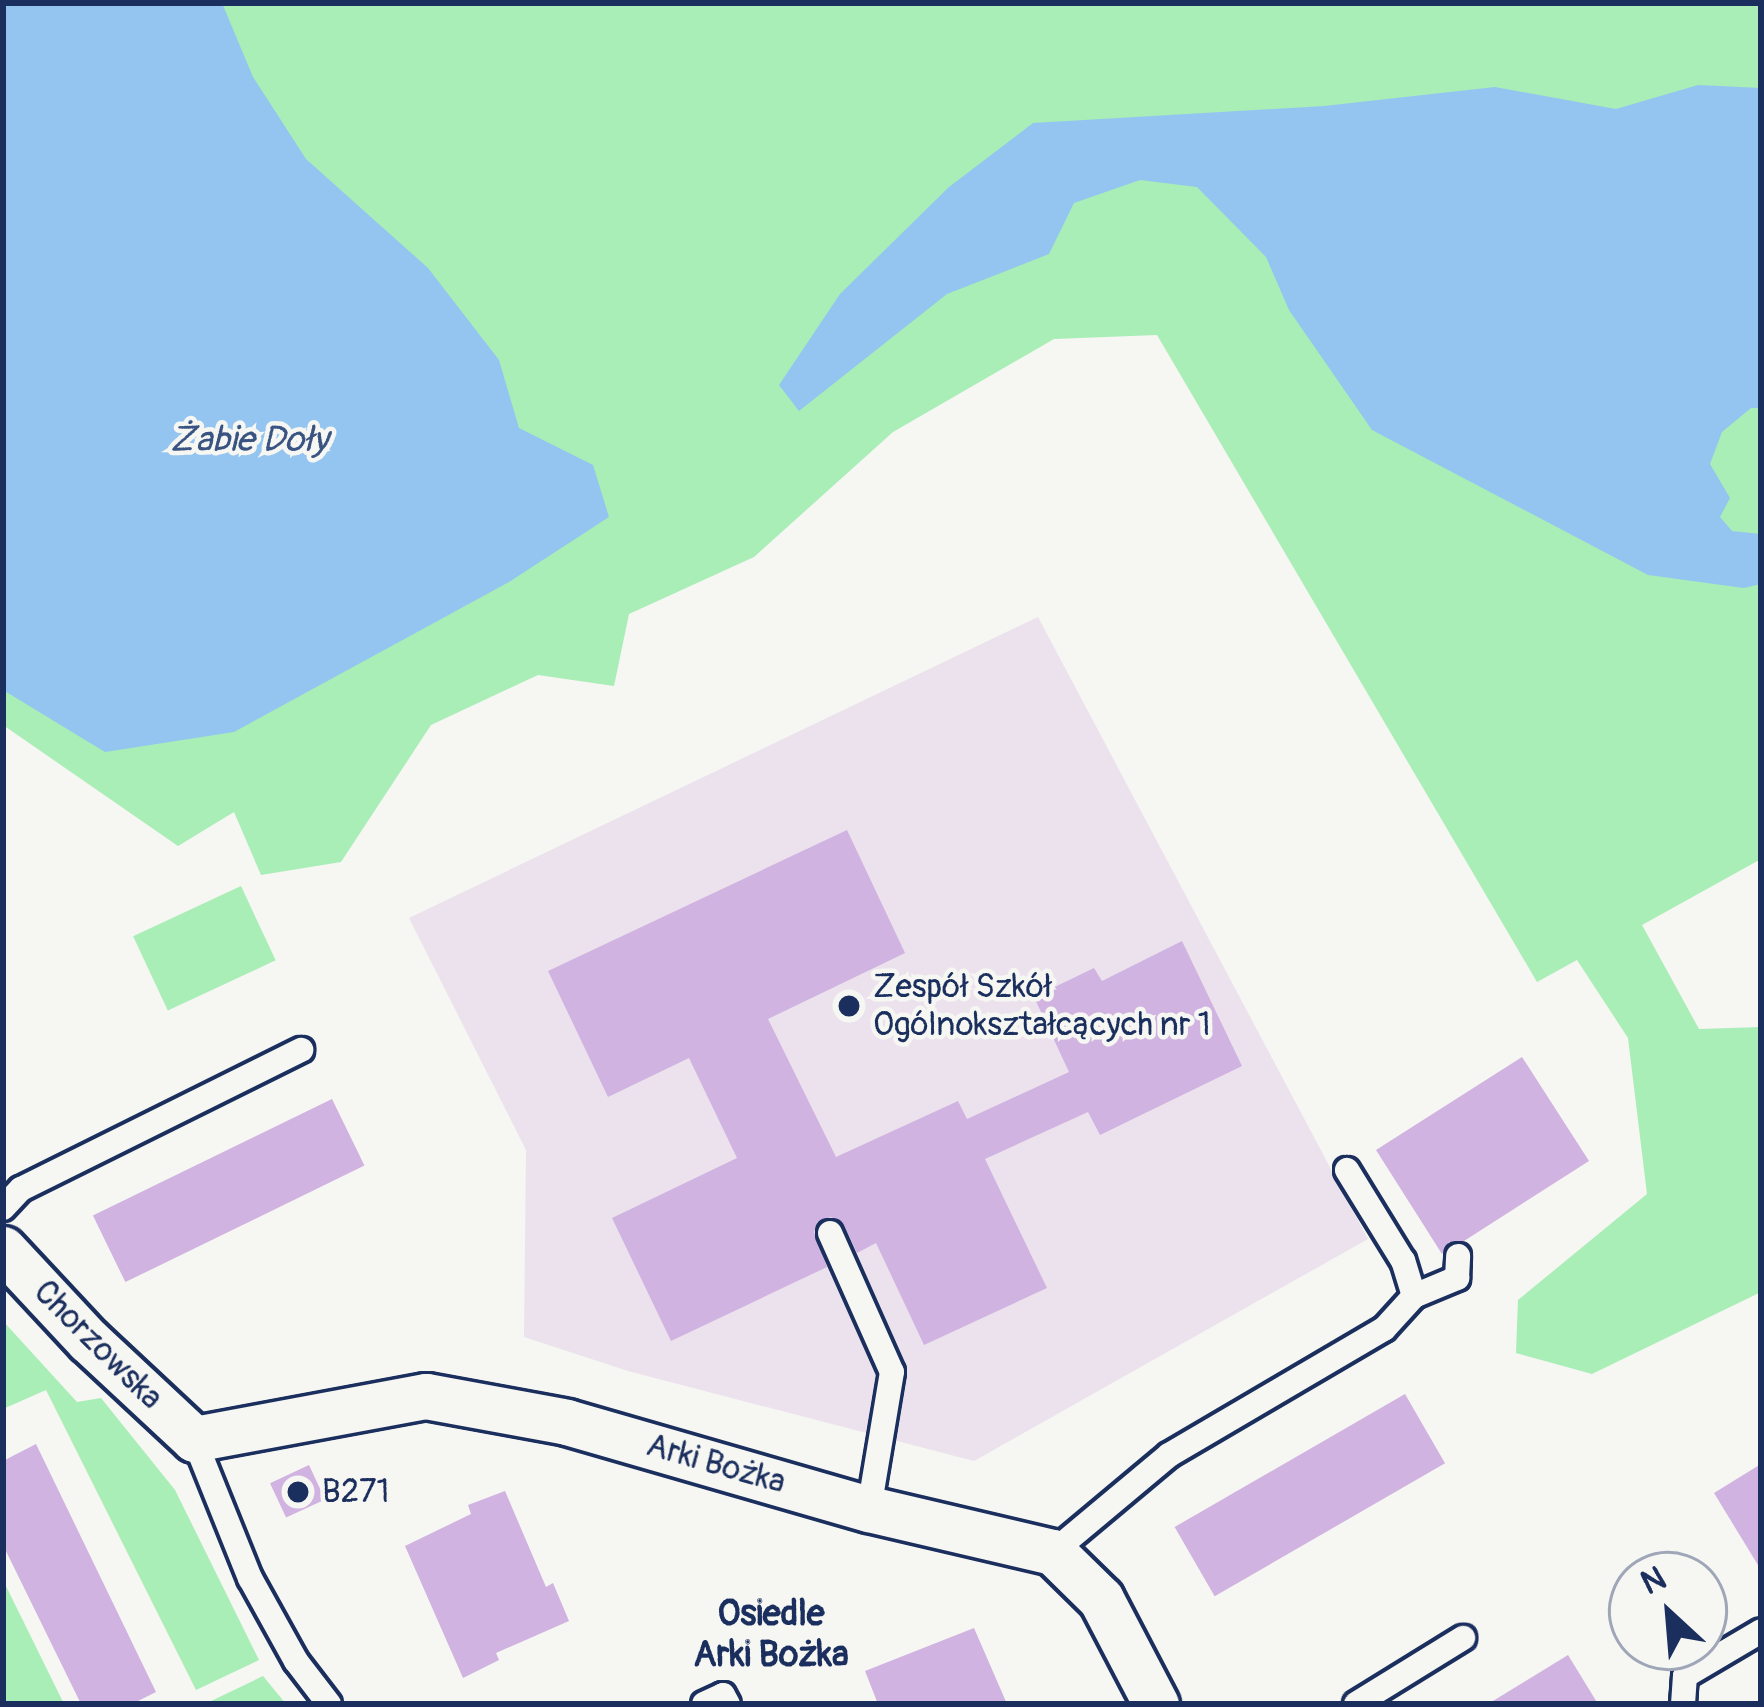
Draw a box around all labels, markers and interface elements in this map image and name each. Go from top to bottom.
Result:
water label: Żabie Doły [170,418,328,462]
place label: Zespół Szkół Ogólnokształcących nr 1 [873,967,1211,1045]
marker: Zespół Szkół Ogólnokształcących nr 1 [836,993,862,1019]
street label: Chorzowska [25,1272,171,1418]
street label: Arki Bożka [642,1425,790,1503]
place label: B271 [322,1472,389,1512]
marker: B271 [285,1479,311,1505]
north arrow [1608,1551,1728,1671]
text: N [1634,1558,1672,1604]
district label: Osiedle Arki Bożka [693,1591,849,1676]

